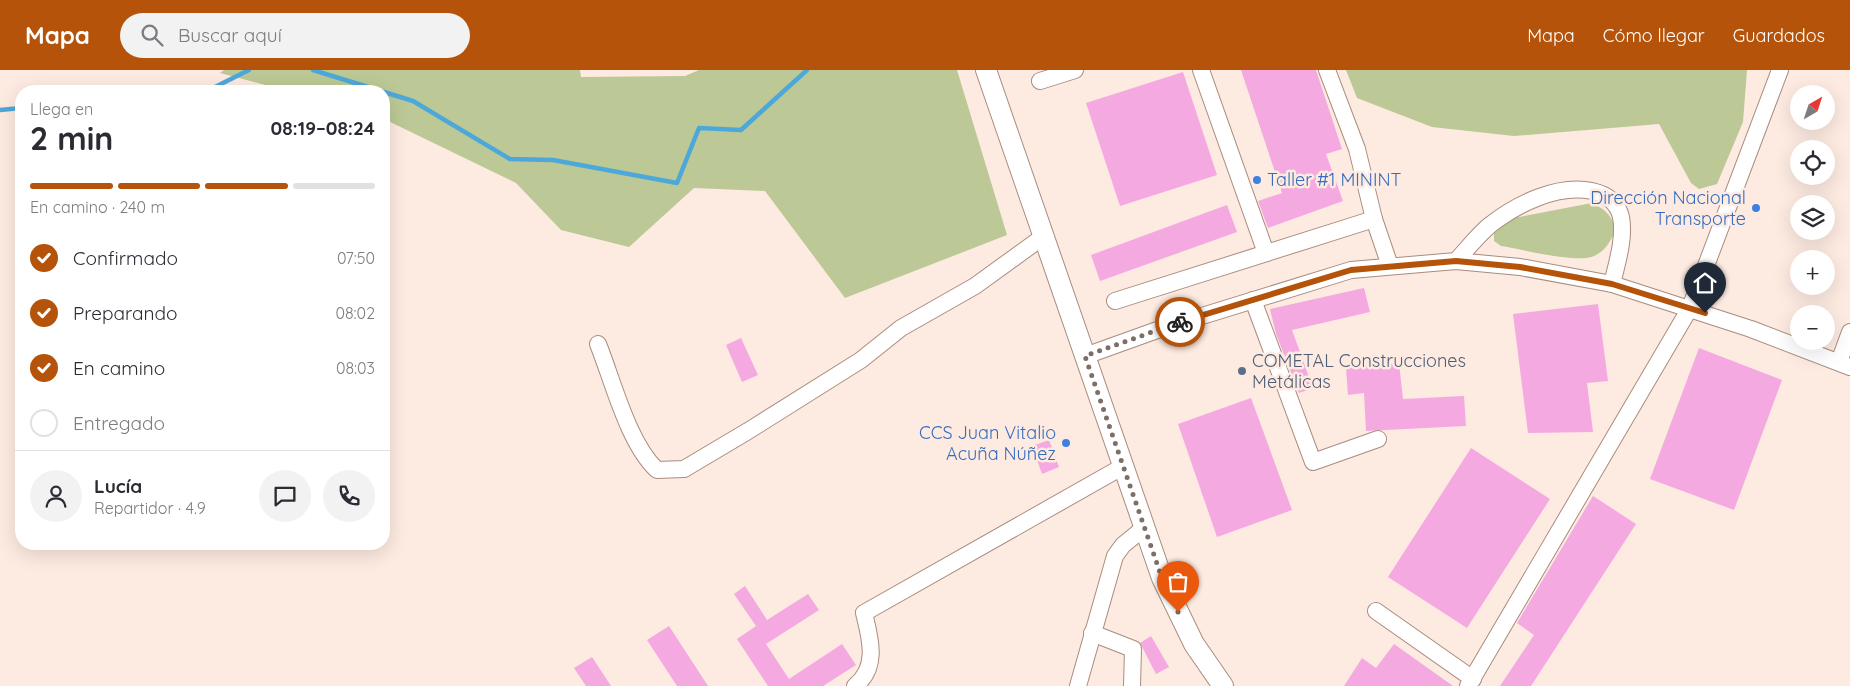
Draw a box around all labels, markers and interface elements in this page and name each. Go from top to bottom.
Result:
search box [120,13,470,58]
text: Mapa [25,20,90,50]
icon: search [138,21,166,49]
text: Buscar aquí [178,23,282,47]
text: Mapa [1527,24,1575,47]
text: Cómo llegar [1603,24,1705,47]
text: Guardados [1733,24,1825,47]
north arrow [1790,85,1835,130]
map controls [1790,85,1835,350]
text: Llega en [30,99,93,119]
text: 08:19–08:24 [270,116,375,140]
text: 2 min [30,118,113,158]
button: locate [1790,140,1835,185]
place label: Taller #1 MININT [1267,168,1402,191]
marker: Taller #1 MININT [1251,174,1263,186]
place label: Dirección Nacional Transporte [1590,186,1746,230]
button: layers [1790,195,1835,240]
text: En camino · 240 m [30,197,165,217]
marker: Dirección Nacional Transporte [1750,202,1762,214]
icon: check [30,244,58,272]
text: Confirmado [73,246,178,270]
text: 07:50 [337,248,375,268]
button: + [1790,250,1835,295]
pin [1684,262,1726,313]
icon: home [1691,269,1719,297]
courier [1155,297,1205,347]
icon: check [30,299,58,327]
text: Preparando [73,301,178,325]
text: 08:02 [335,303,375,323]
button: − [1790,305,1835,350]
icon: bike [1166,308,1194,336]
place label: COMETAL Construcciones Metálicas [1252,349,1466,393]
icon: check [30,354,58,382]
text: En camino [73,356,165,380]
text: 08:03 [336,358,375,378]
marker: COMETAL Construcciones Metálicas [1236,365,1248,377]
text: Entregado [73,411,165,435]
place label: CCS Juan Vitalio Acuña Núñez [919,421,1056,465]
marker: CCS Juan Vitalio Acuña Núñez [1060,437,1072,449]
button: person [30,470,82,522]
button: chat [259,470,311,522]
button: phone [323,470,375,522]
text: Lucía [94,474,142,498]
text: Repartidor · 4.9 [94,498,206,518]
pin [1157,561,1199,612]
icon: bag [1164,568,1192,596]

